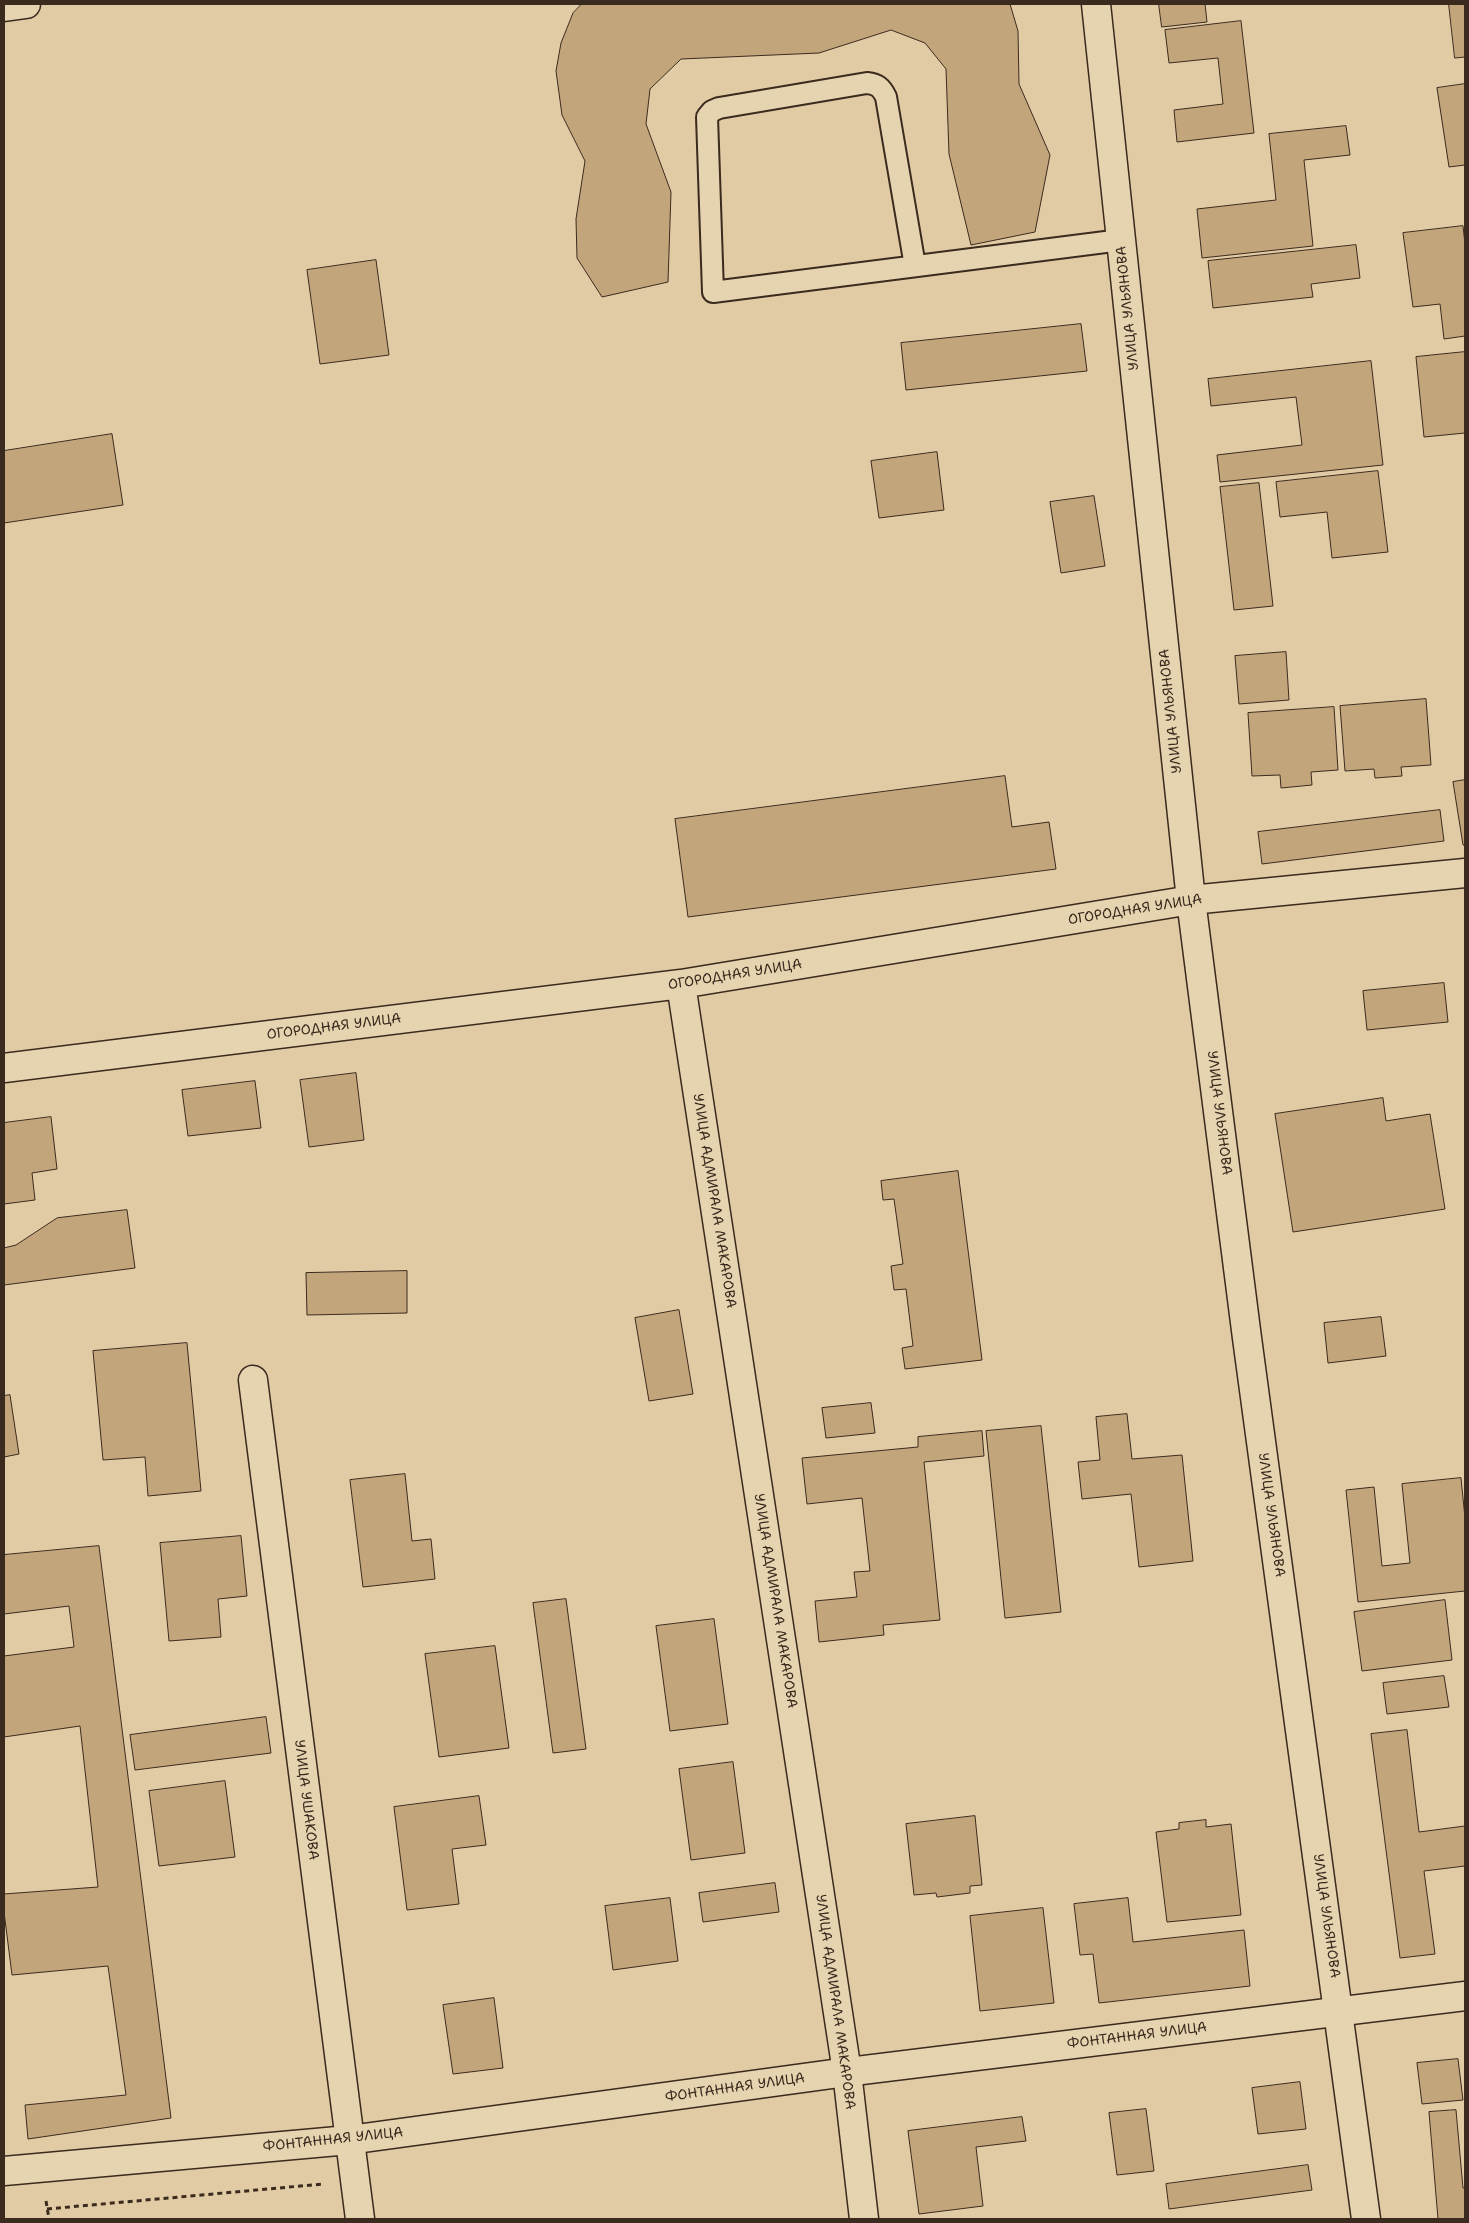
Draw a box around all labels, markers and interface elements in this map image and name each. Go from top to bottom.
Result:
street label: УЛИЦА УЛЬЯНОВА [1113,245,1143,371]
street label: УЛИЦА УЛЬЯНОВА [1156,648,1186,774]
street label: ОГОРОДНАЯ УЛИЦА [1067,891,1203,929]
street label: ОГОРОДНАЯ УЛИЦА [667,956,803,994]
street label: ОГОРОДНАЯ УЛИЦА [266,1010,402,1044]
street label: УЛИЦА УЛЬЯНОВА [1203,1050,1235,1176]
street label: УЛИЦА АДМИРАЛА МАКАРОВА [689,1092,739,1310]
street label: УЛИЦА УЛЬЯНОВА [1254,1452,1288,1578]
street label: УЛИЦА АДМИРАЛА МАКАРОВА [750,1492,800,1710]
street label: УЛИЦА УШАКОВА [290,1739,322,1861]
street label: УЛИЦА УЛЬЯНОВА [1309,1853,1343,1979]
street label: УЛИЦА АДМИРАЛА МАКАРОВА [812,1893,858,2111]
street label: ФОНТАННАЯ УЛИЦА [1066,2019,1208,2053]
street label: ФОНТАННАЯ УЛИЦА [664,2070,806,2106]
street label: ФОНТАННАЯ УЛИЦА [262,2124,404,2156]

